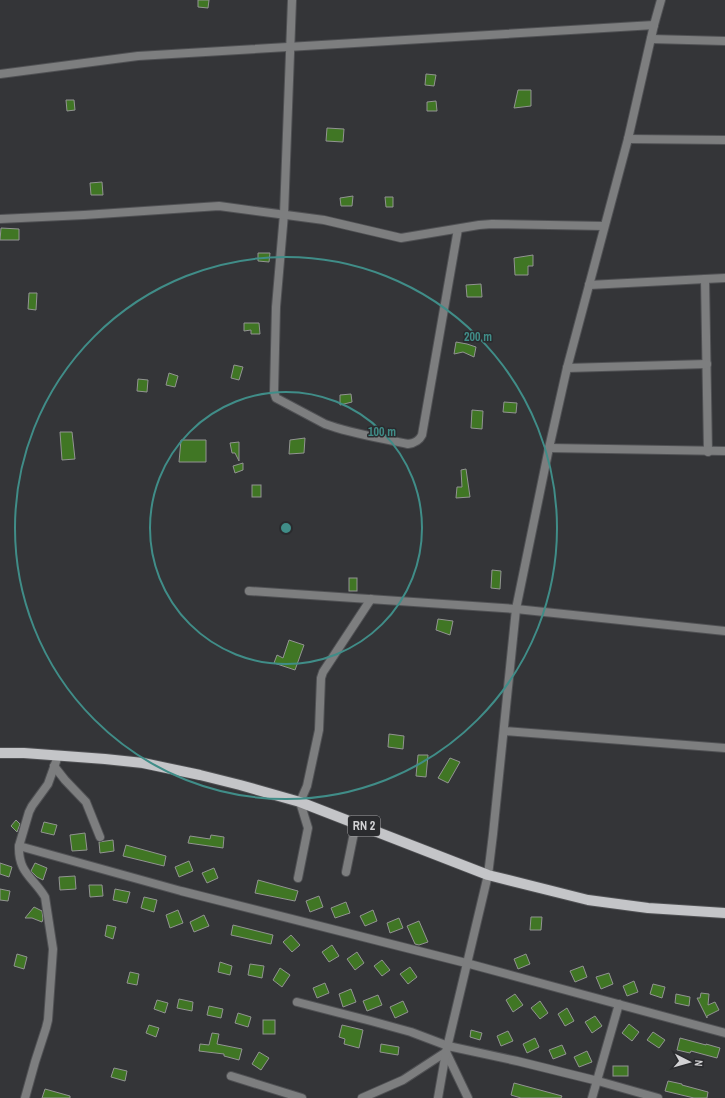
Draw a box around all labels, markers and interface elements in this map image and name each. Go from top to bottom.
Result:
text: 200 m [464,329,492,345]
text: 100 m [368,424,396,440]
centre of rings [279,521,293,535]
road number: RN 2 [348,816,380,836]
north arrow [669,1042,709,1082]
text: N [692,1059,706,1067]

